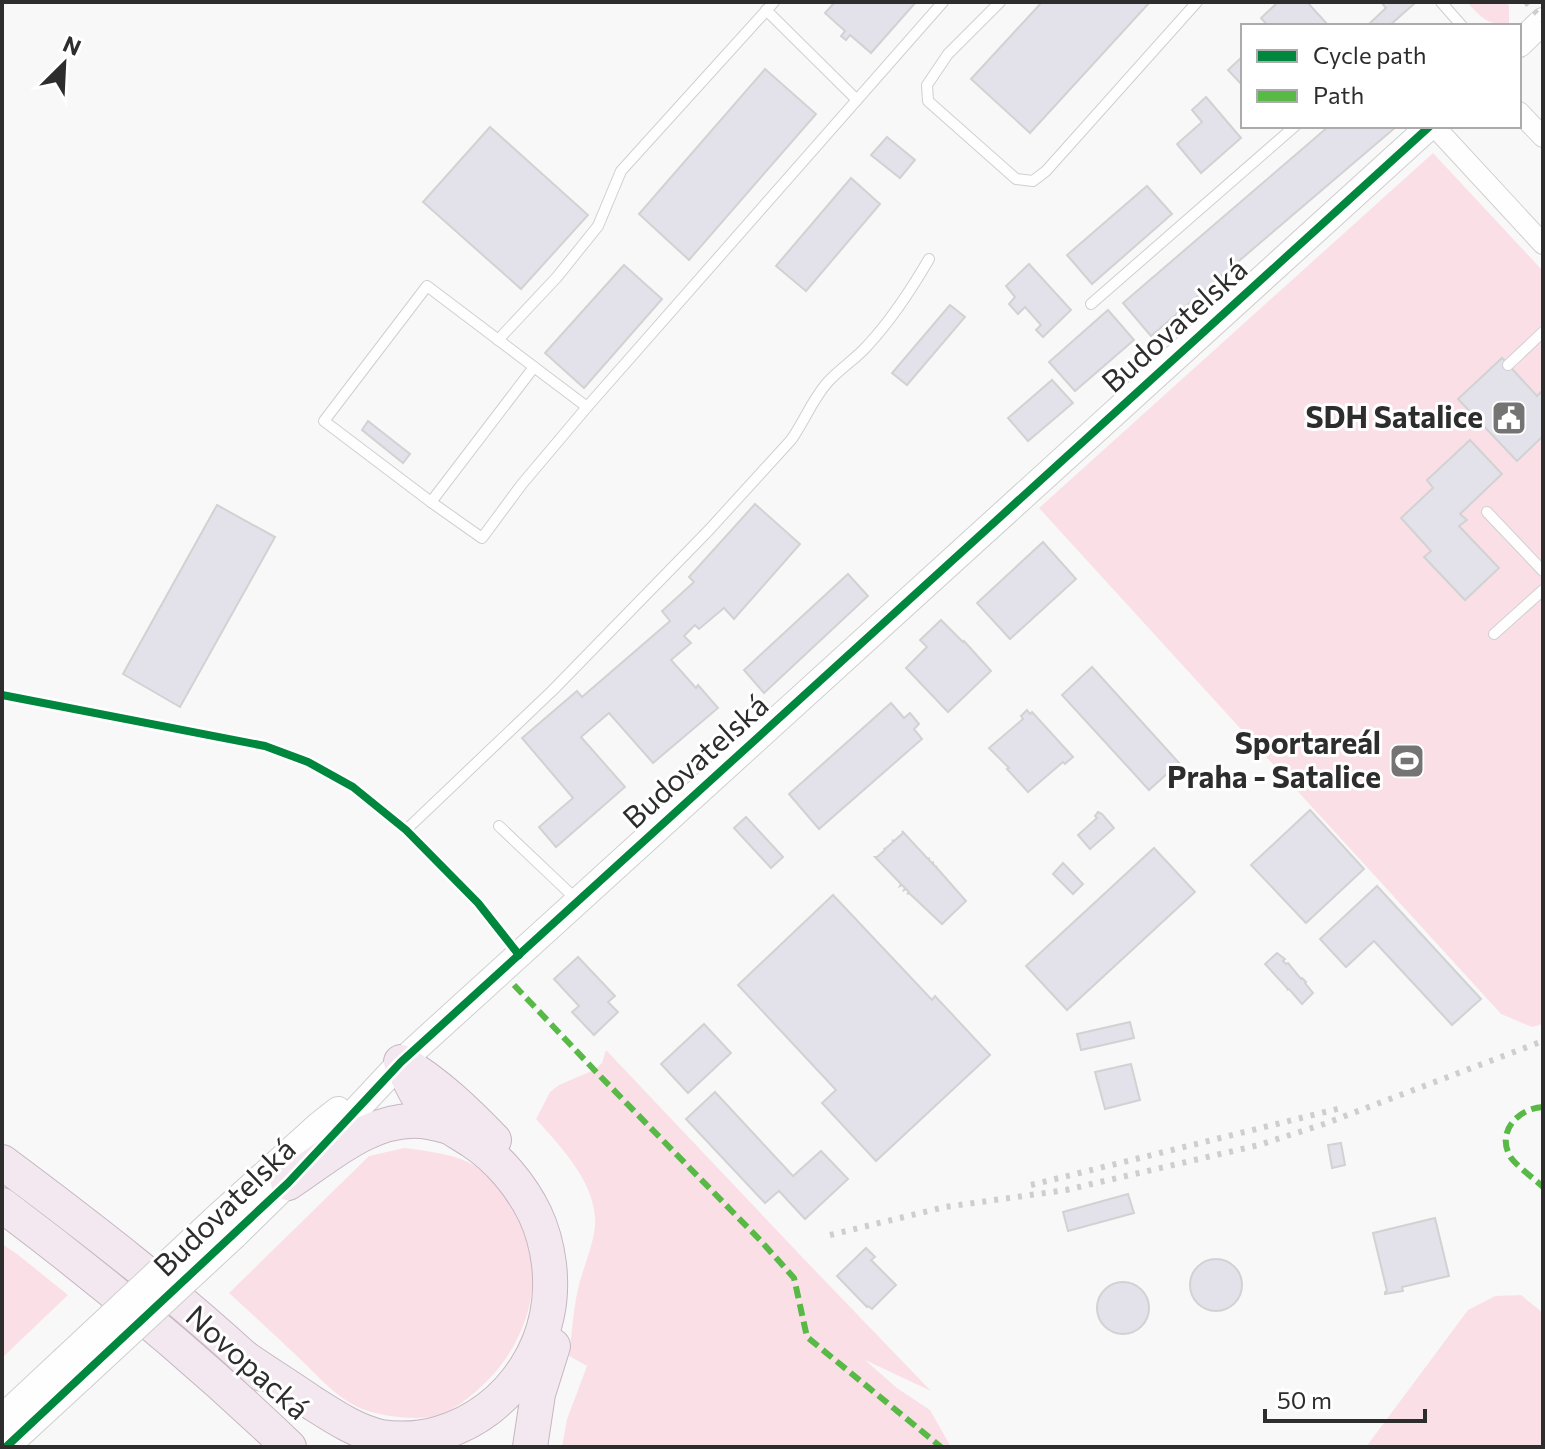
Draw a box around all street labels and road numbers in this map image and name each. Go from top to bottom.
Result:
street label: Budovatelská [1093,249,1254,399]
street label: Budovatelská [614,685,775,835]
street label: Budovatelská [145,1129,302,1283]
street label: Novopacká [179,1296,318,1426]

